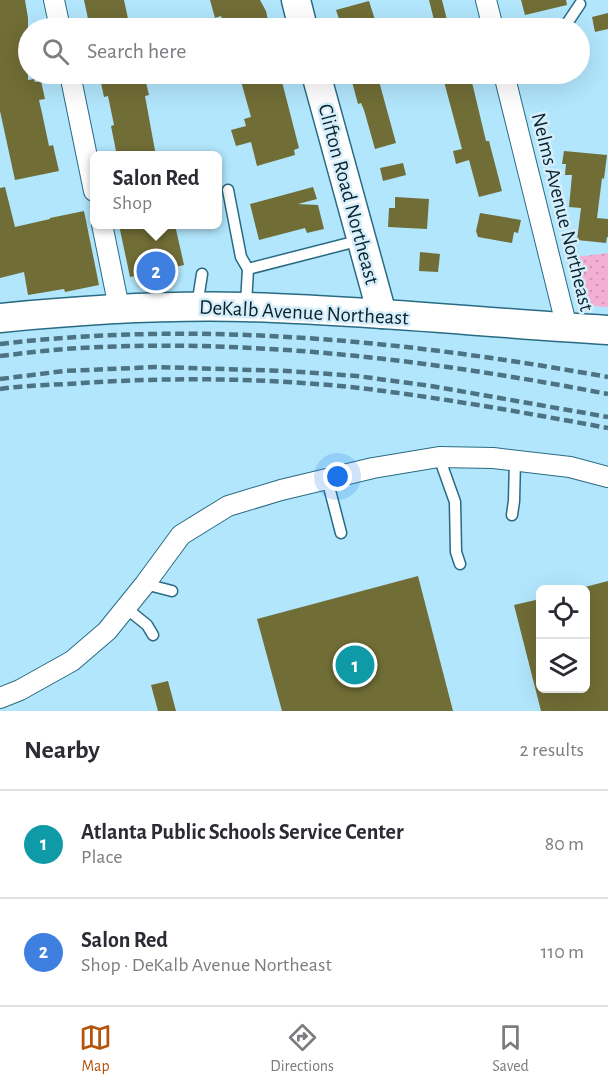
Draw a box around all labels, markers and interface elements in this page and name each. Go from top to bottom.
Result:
search box [18,18,590,84]
icon: search [39,35,72,68]
text: Search here [87,40,186,62]
street label: Clifton Road Northeast [314,102,383,287]
street label: Nelms Avenue Northeast [528,111,597,314]
popup [90,151,222,229]
text: Salon Red [113,167,199,189]
text: Shop [113,193,152,213]
pin: 2 [136,248,176,294]
street label: DeKalb Avenue Northeast [199,297,410,328]
your location [323,462,352,491]
map controls [536,585,590,693]
button: locate [536,585,590,639]
button: layers [536,639,590,693]
pin: 1 [336,642,374,688]
text: Nearby [24,737,100,763]
text: 2 results [520,740,584,760]
text: Atlanta Public Schools Service Center [81,821,404,843]
text: 1 [40,834,47,854]
text: 80 m [545,834,584,854]
text: Place [81,847,122,867]
text: Salon Red [81,929,168,951]
text: 2 [39,942,48,962]
text: 110 m [540,942,584,962]
text: Shop · DeKalb Avenue Northeast [81,955,332,975]
tab: Map [79,1021,112,1076]
tab: Directions [270,1021,334,1076]
tab: Saved [492,1021,529,1076]

